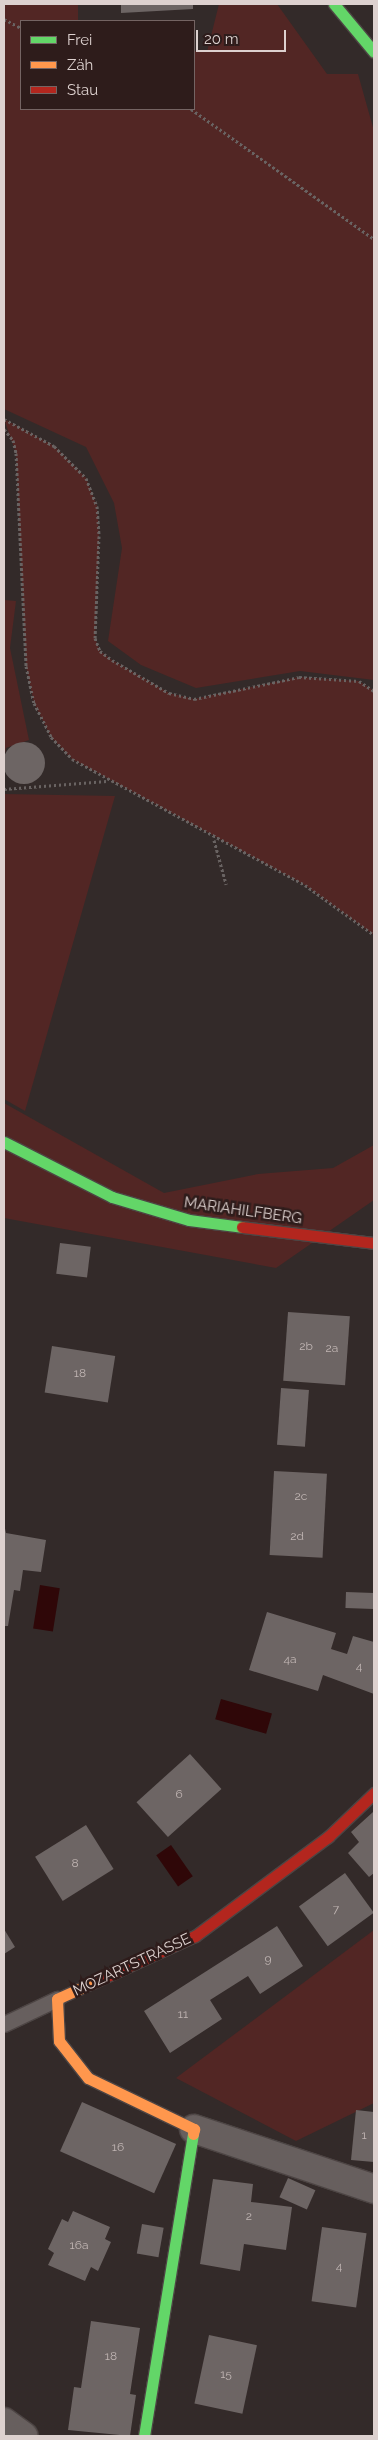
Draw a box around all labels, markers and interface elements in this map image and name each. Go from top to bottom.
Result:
legend [20,20,195,110]
scale bar [198,20,288,52]
text: 20 m [204,30,239,48]
text: Frei [67,31,92,49]
text: Zäh [67,56,93,74]
text: Stau [67,81,98,99]
street label: MARIAHILFBERG [183,1194,303,1228]
house number: 2b [299,1340,313,1354]
house number: 2a [326,1342,338,1356]
house number: 18 [74,1367,86,1381]
house number: 2c [295,1490,307,1504]
house number: 2d [290,1530,304,1544]
house number: 4a [283,1653,297,1667]
house number: 4 [356,1660,362,1674]
house number: 6 [175,1788,183,1802]
house number: 8 [71,1857,79,1871]
house number: 7 [333,1903,339,1917]
street label: MOZARTSTRASSE [70,1930,194,2000]
house number: 9 [264,1953,272,1967]
house number: 11 [178,2008,188,2022]
house number: 1 [361,2129,367,2143]
house number: 16 [112,2141,124,2155]
house number: 2 [246,2210,252,2224]
house number: 16a [70,2239,88,2253]
house number: 4 [336,2260,342,2274]
house number: 18 [105,2350,117,2364]
house number: 15 [220,2368,232,2382]

